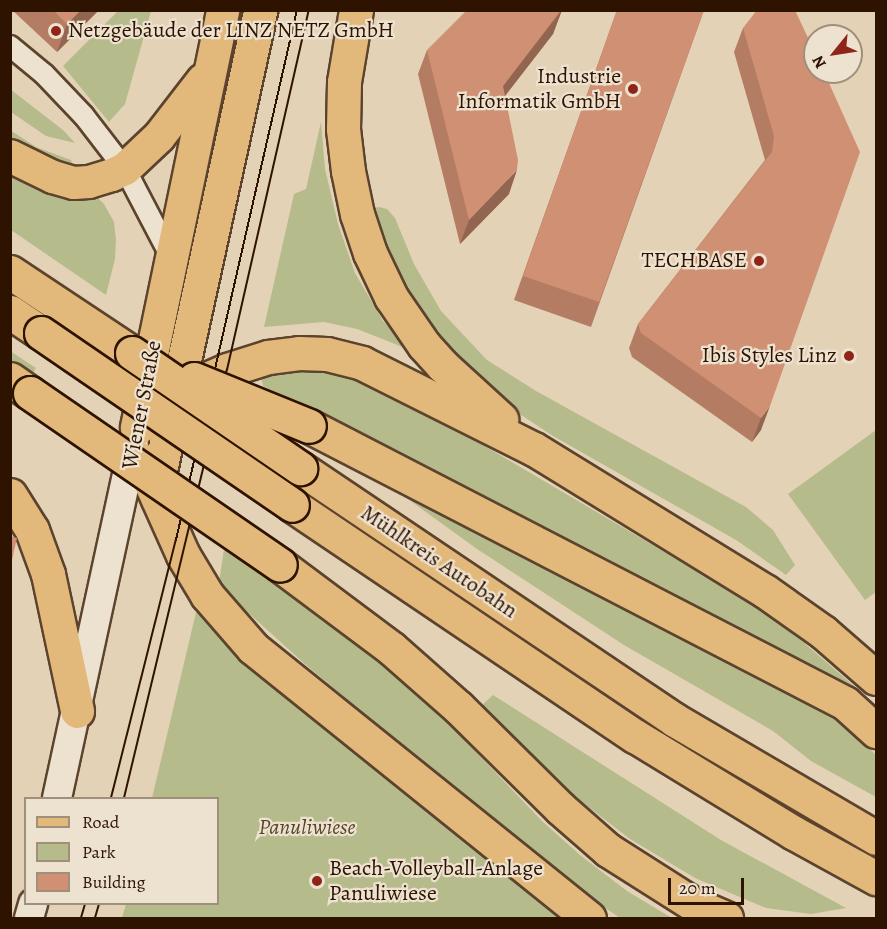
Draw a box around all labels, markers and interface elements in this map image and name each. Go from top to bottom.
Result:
place label: Netzgebäude der LINZ NETZ GmbH [68,18,394,44]
marker: Netzgebäude der LINZ NETZ GmbH [49,24,63,38]
north arrow [803,24,863,84]
text: N [807,51,832,73]
place label: Industrie Informatik GmbH [458,63,621,114]
marker: Industrie Informatik GmbH [626,82,640,96]
place label: TECHBASE [641,248,747,274]
marker: TECHBASE [752,254,766,268]
street label: Wiener Straße [117,338,167,472]
place label: Ibis Styles Linz [702,343,837,369]
marker: Ibis Styles Linz [842,349,856,363]
street label: Mühlkreis Autobahn [356,500,522,624]
legend [24,797,219,905]
text: Road [82,810,119,834]
park label: Panuliwiese [259,815,355,841]
text: Park [82,840,116,864]
place label: Beach-Volleyball-Anlage Panuliwiese [329,855,543,906]
scale bar [671,866,748,904]
text: Building [82,870,146,894]
marker: Beach-Volleyball-Anlage Panuliwiese [310,874,324,888]
text: 20 m [679,876,716,900]

